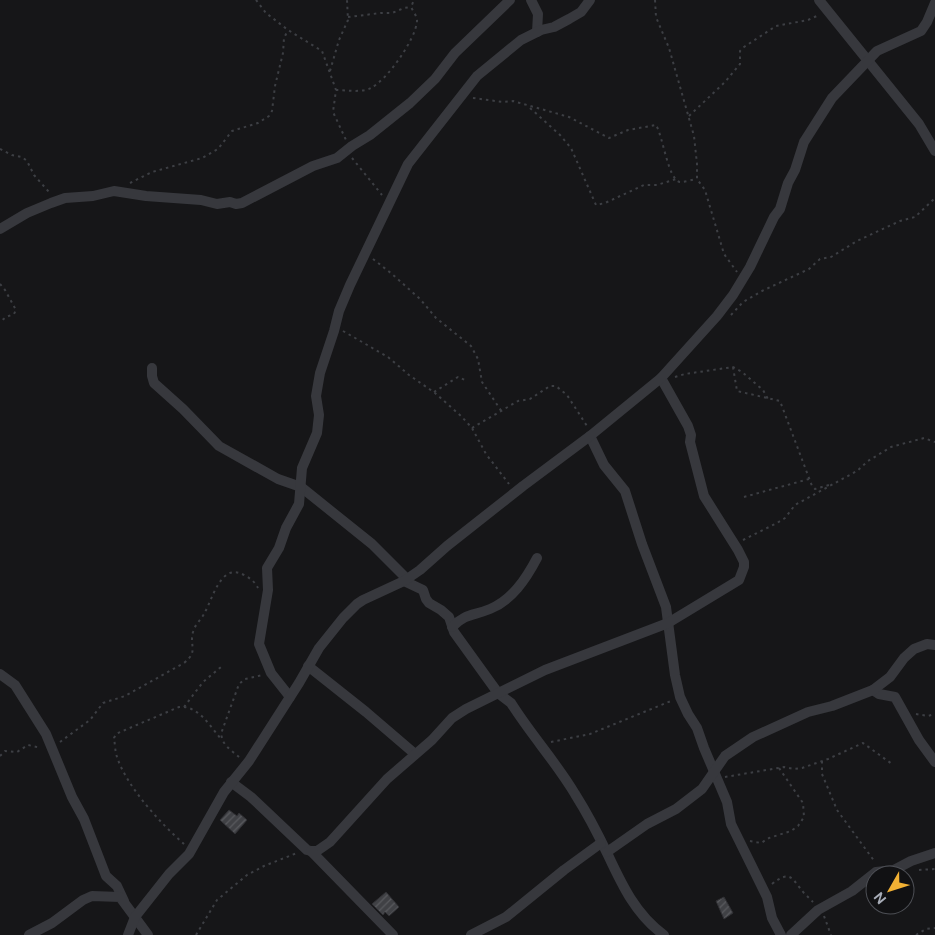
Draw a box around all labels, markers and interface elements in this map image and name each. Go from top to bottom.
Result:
north arrow [865,865,915,915]
text: N [870,889,890,908]

